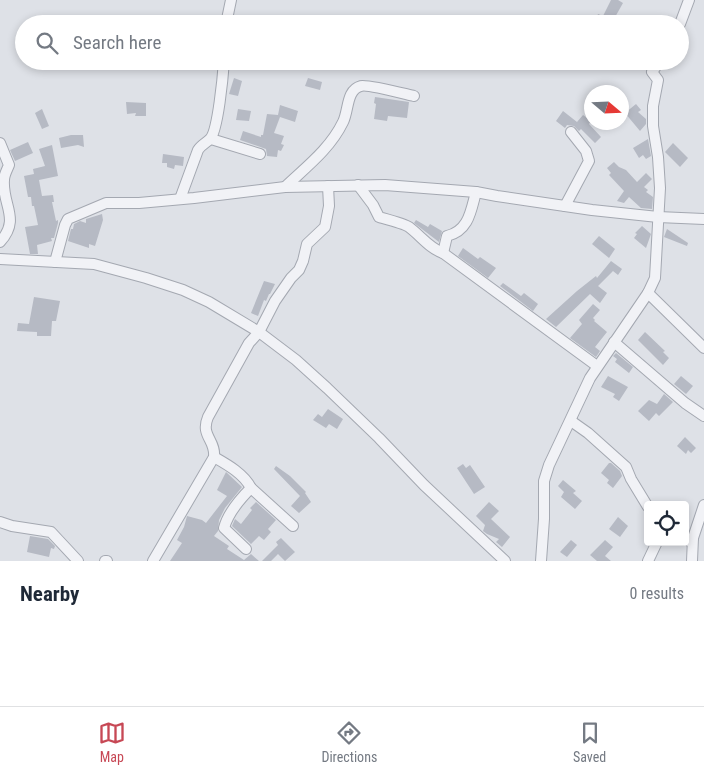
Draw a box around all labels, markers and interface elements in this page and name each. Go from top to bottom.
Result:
search box [15,15,689,70]
icon: search [33,29,61,57]
text: Search here [73,31,161,54]
north arrow [584,85,629,130]
map controls [644,501,689,546]
button: locate [644,501,689,546]
text: Nearby [20,582,79,606]
text: 0 results [629,584,684,603]
tab: Map [98,719,126,765]
tab: Directions [321,719,377,765]
tab: Saved [573,719,606,765]

